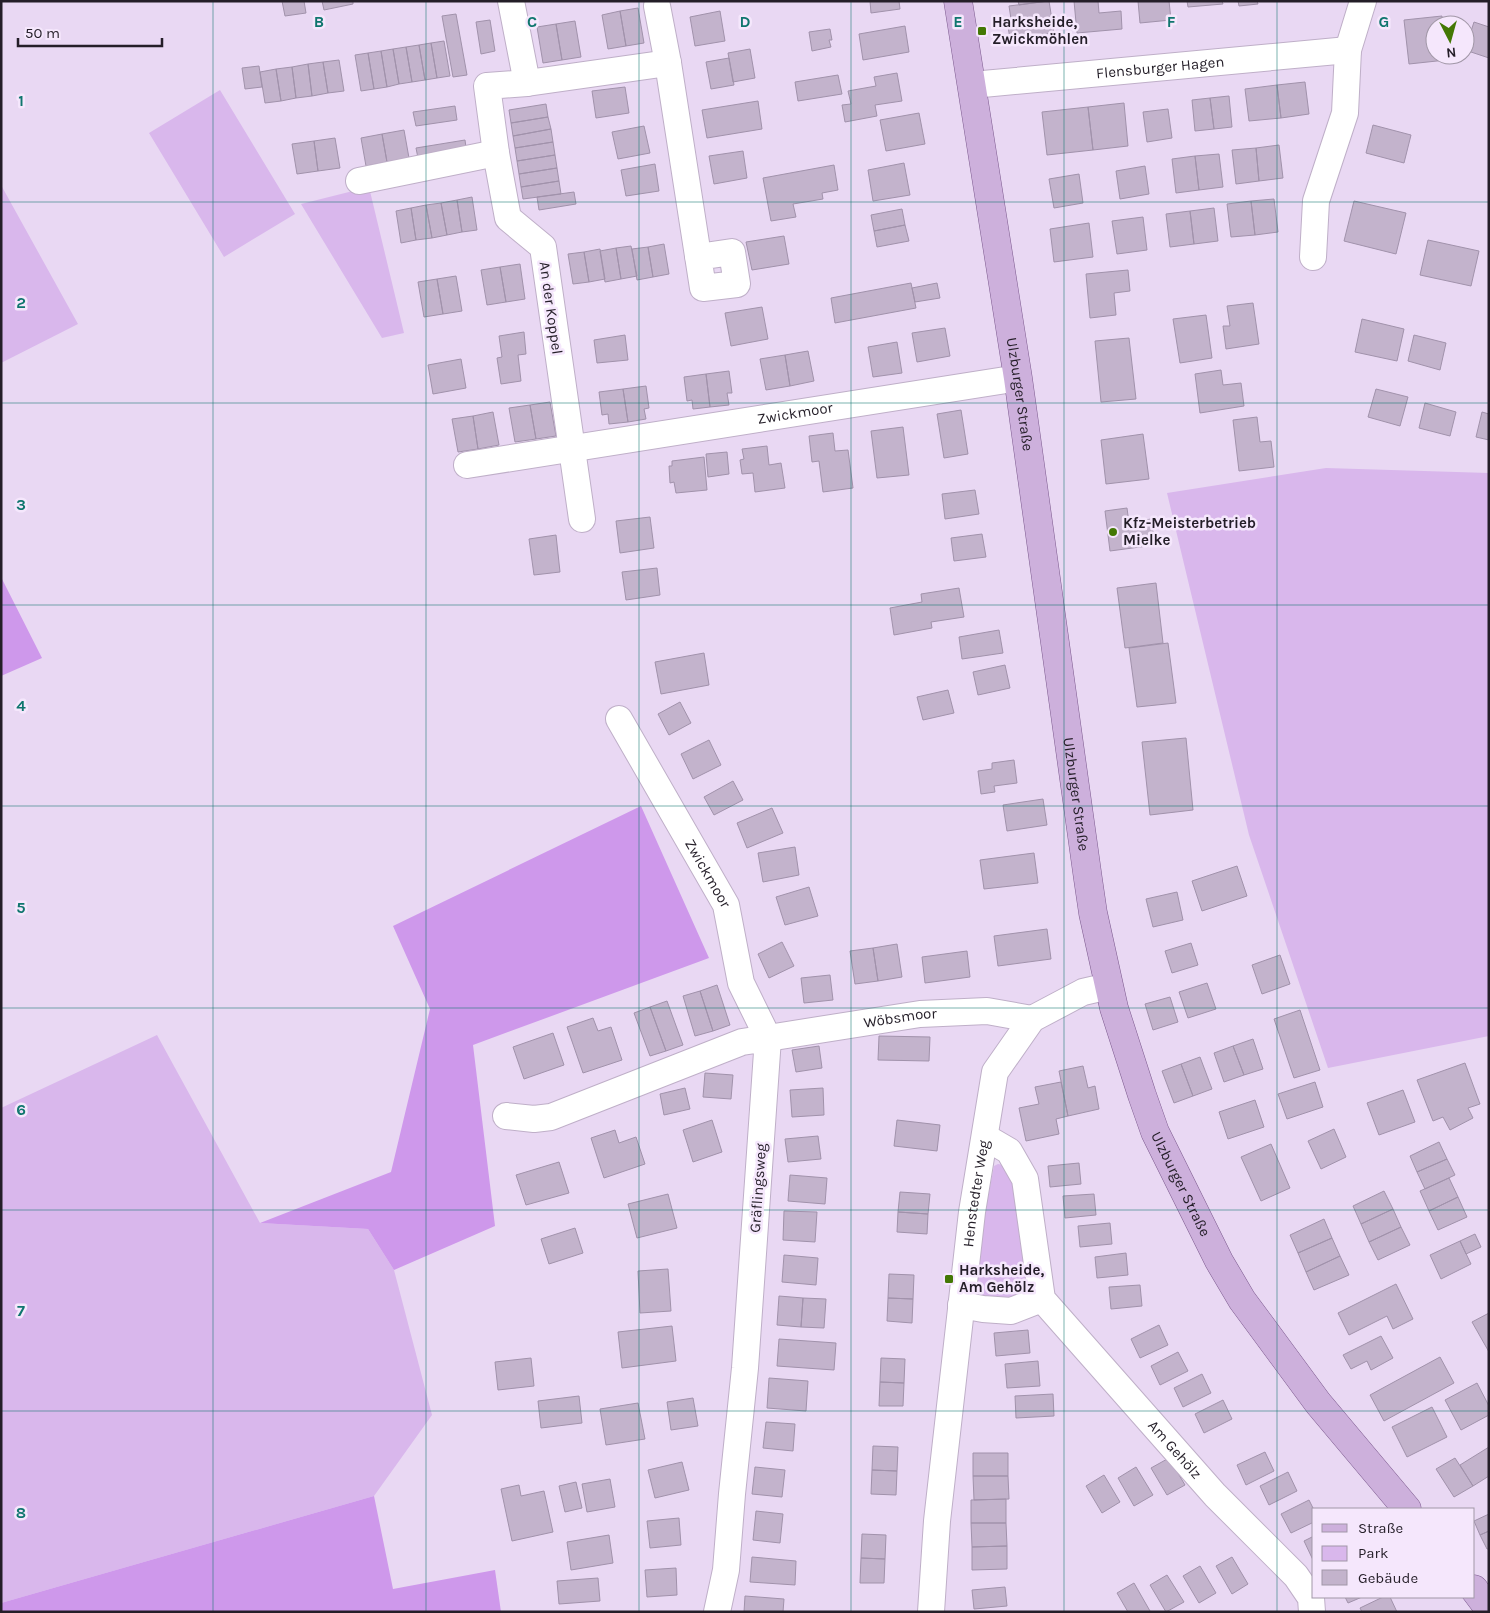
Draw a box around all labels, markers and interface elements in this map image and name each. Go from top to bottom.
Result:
text: B [314,12,324,31]
text: C [527,12,537,31]
text: D [740,12,751,31]
text: E [953,12,963,31]
text: F [1167,12,1176,31]
text: G [1379,12,1389,31]
place label: Harksheide, Zwickmöhlen [992,13,1088,48]
scale bar [18,15,161,47]
north arrow [1425,15,1475,65]
text: 50 m [25,24,60,42]
marker: Harksheide, Zwickmöhlen [976,25,988,37]
text: N [1445,43,1457,61]
street label: Flensburger Hagen [1095,53,1225,82]
text: 1 [18,91,24,110]
street label: An der Koppel [536,260,566,356]
text: 2 [16,293,26,312]
street label: Ulzburger Straße [1003,336,1037,452]
street label: Zwickmoor [756,398,835,428]
text: 3 [16,495,26,514]
place label: Kfz-Meisterbetrieb Mielke [1123,514,1256,549]
marker: Kfz-Meisterbetrieb Mielke [1107,526,1119,538]
text: 4 [16,696,26,715]
street label: Ulzburger Straße [1059,736,1093,852]
street label: Zwickmoor [681,836,735,911]
text: 5 [16,898,26,917]
street label: Wöbsmoor [862,1004,938,1032]
text: 6 [16,1100,26,1119]
street label: Ulzburger Straße [1147,1129,1214,1239]
street label: Henstedter Weg [959,1138,993,1248]
street label: Gräflingsweg [746,1142,770,1233]
place label: Harksheide, Am Gehölz [959,1261,1044,1296]
marker: Harksheide, Am Gehölz [943,1273,955,1285]
text: 7 [17,1301,25,1320]
street label: Am Gehölz [1144,1416,1205,1483]
text: 8 [16,1503,26,1522]
legend [1312,1508,1475,1598]
text: Straße [1358,1519,1403,1537]
text: Park [1358,1544,1388,1562]
text: Gebäude [1358,1569,1418,1587]

